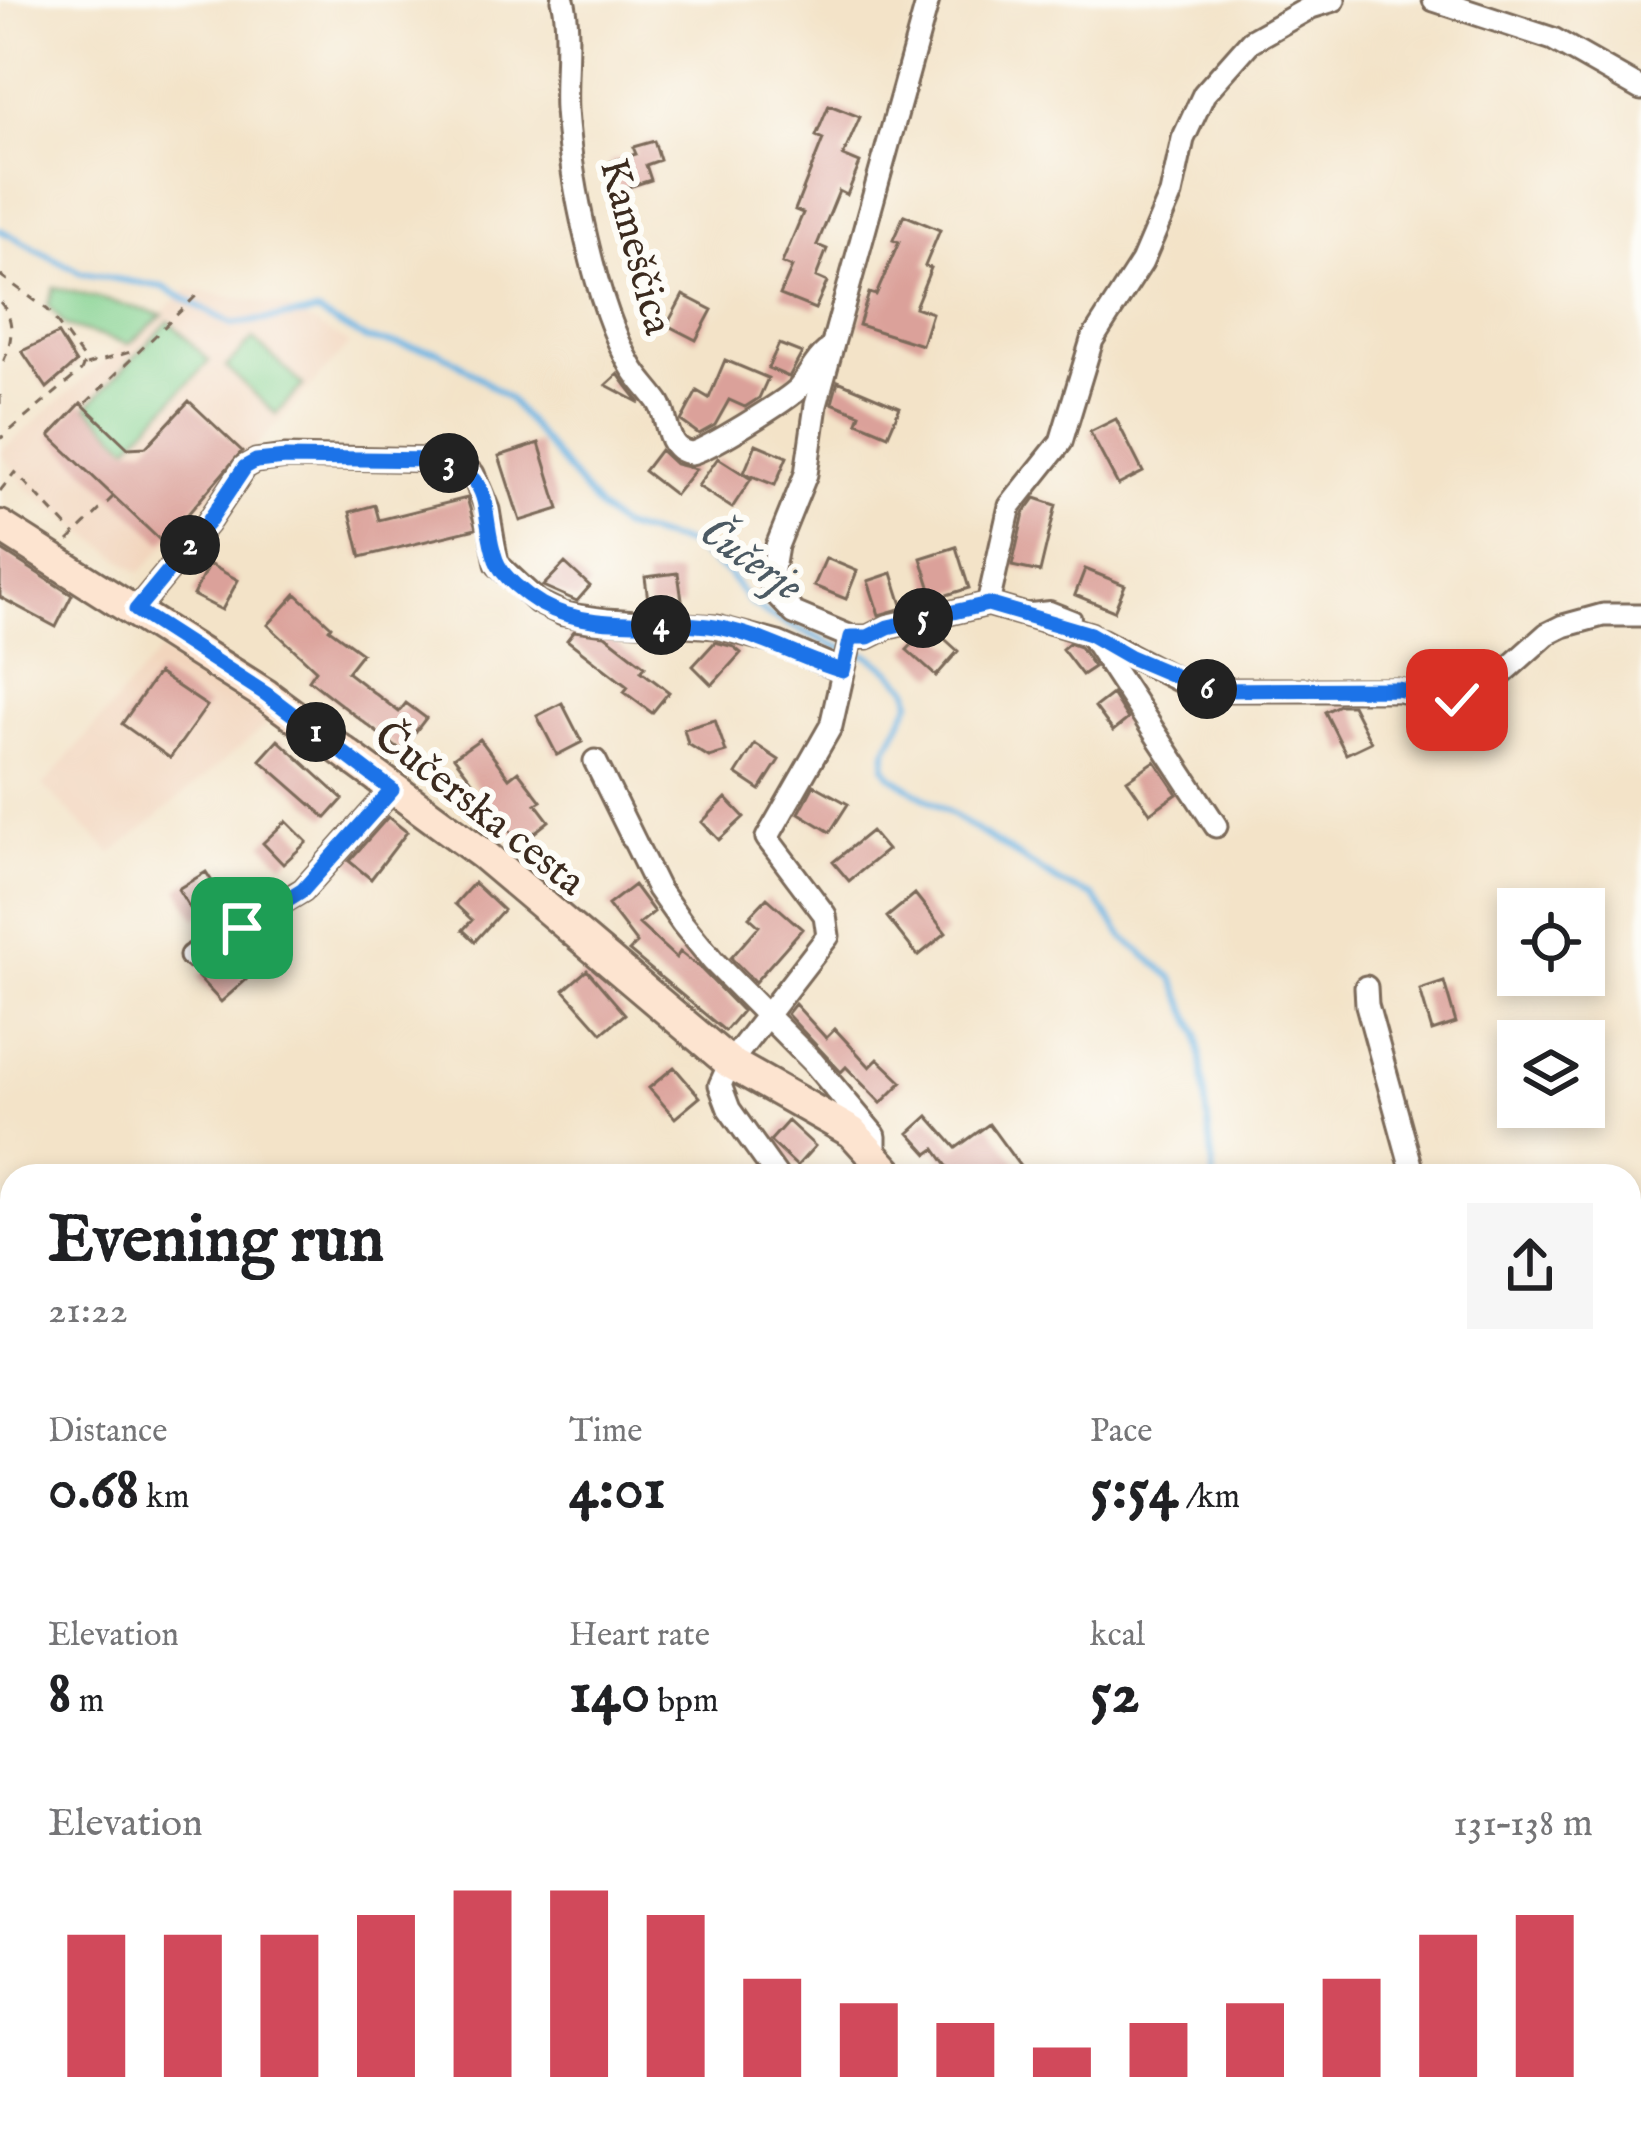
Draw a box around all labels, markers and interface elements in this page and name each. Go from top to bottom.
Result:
street label: Kameščica [586,153,684,342]
pin: 3 [419,433,479,493]
text: 3 [443,442,455,484]
water label: Čučerje [688,504,814,616]
pin: 2 [160,515,220,575]
text: 2 [182,524,198,566]
pin: 5 [893,588,953,648]
pin: 4 [631,595,691,655]
text: 5 [917,597,929,639]
text: 4 [653,604,669,646]
pin [1406,649,1508,751]
pin: 6 [1177,659,1237,719]
icon: check [1424,667,1490,733]
text: 6 [1200,668,1214,710]
pin: 1 [286,702,346,762]
street label: Čučerska cesta [363,710,596,909]
text: 1 [310,711,322,753]
pin [191,877,293,979]
map controls [1497,888,1605,1128]
button: locate [1497,888,1605,996]
icon: arrive [209,895,275,961]
button: layers [1497,1020,1605,1128]
text: Evening run [48,1200,384,1284]
button: share [1467,1203,1593,1329]
text: 21:22 [48,1287,128,1336]
text: Distance [48,1411,167,1453]
text: Time [569,1411,642,1453]
text: Pace [1090,1411,1152,1453]
text: 0.68 [48,1453,139,1529]
text: 4:01 [569,1453,666,1529]
text: 5:54 [1090,1453,1178,1529]
text: km [139,1477,190,1519]
text: /km [1178,1477,1240,1519]
text: Elevation [48,1615,179,1657]
text: Heart rate [569,1615,710,1657]
text: kcal [1090,1615,1145,1657]
text: 8 [48,1657,72,1733]
text: 140 [569,1657,650,1733]
text: 52 [1090,1657,1140,1733]
text: m [72,1681,104,1723]
text: bpm [650,1681,718,1723]
text: Elevation [48,1800,203,1849]
text: 131–138 m [1453,1800,1593,1849]

